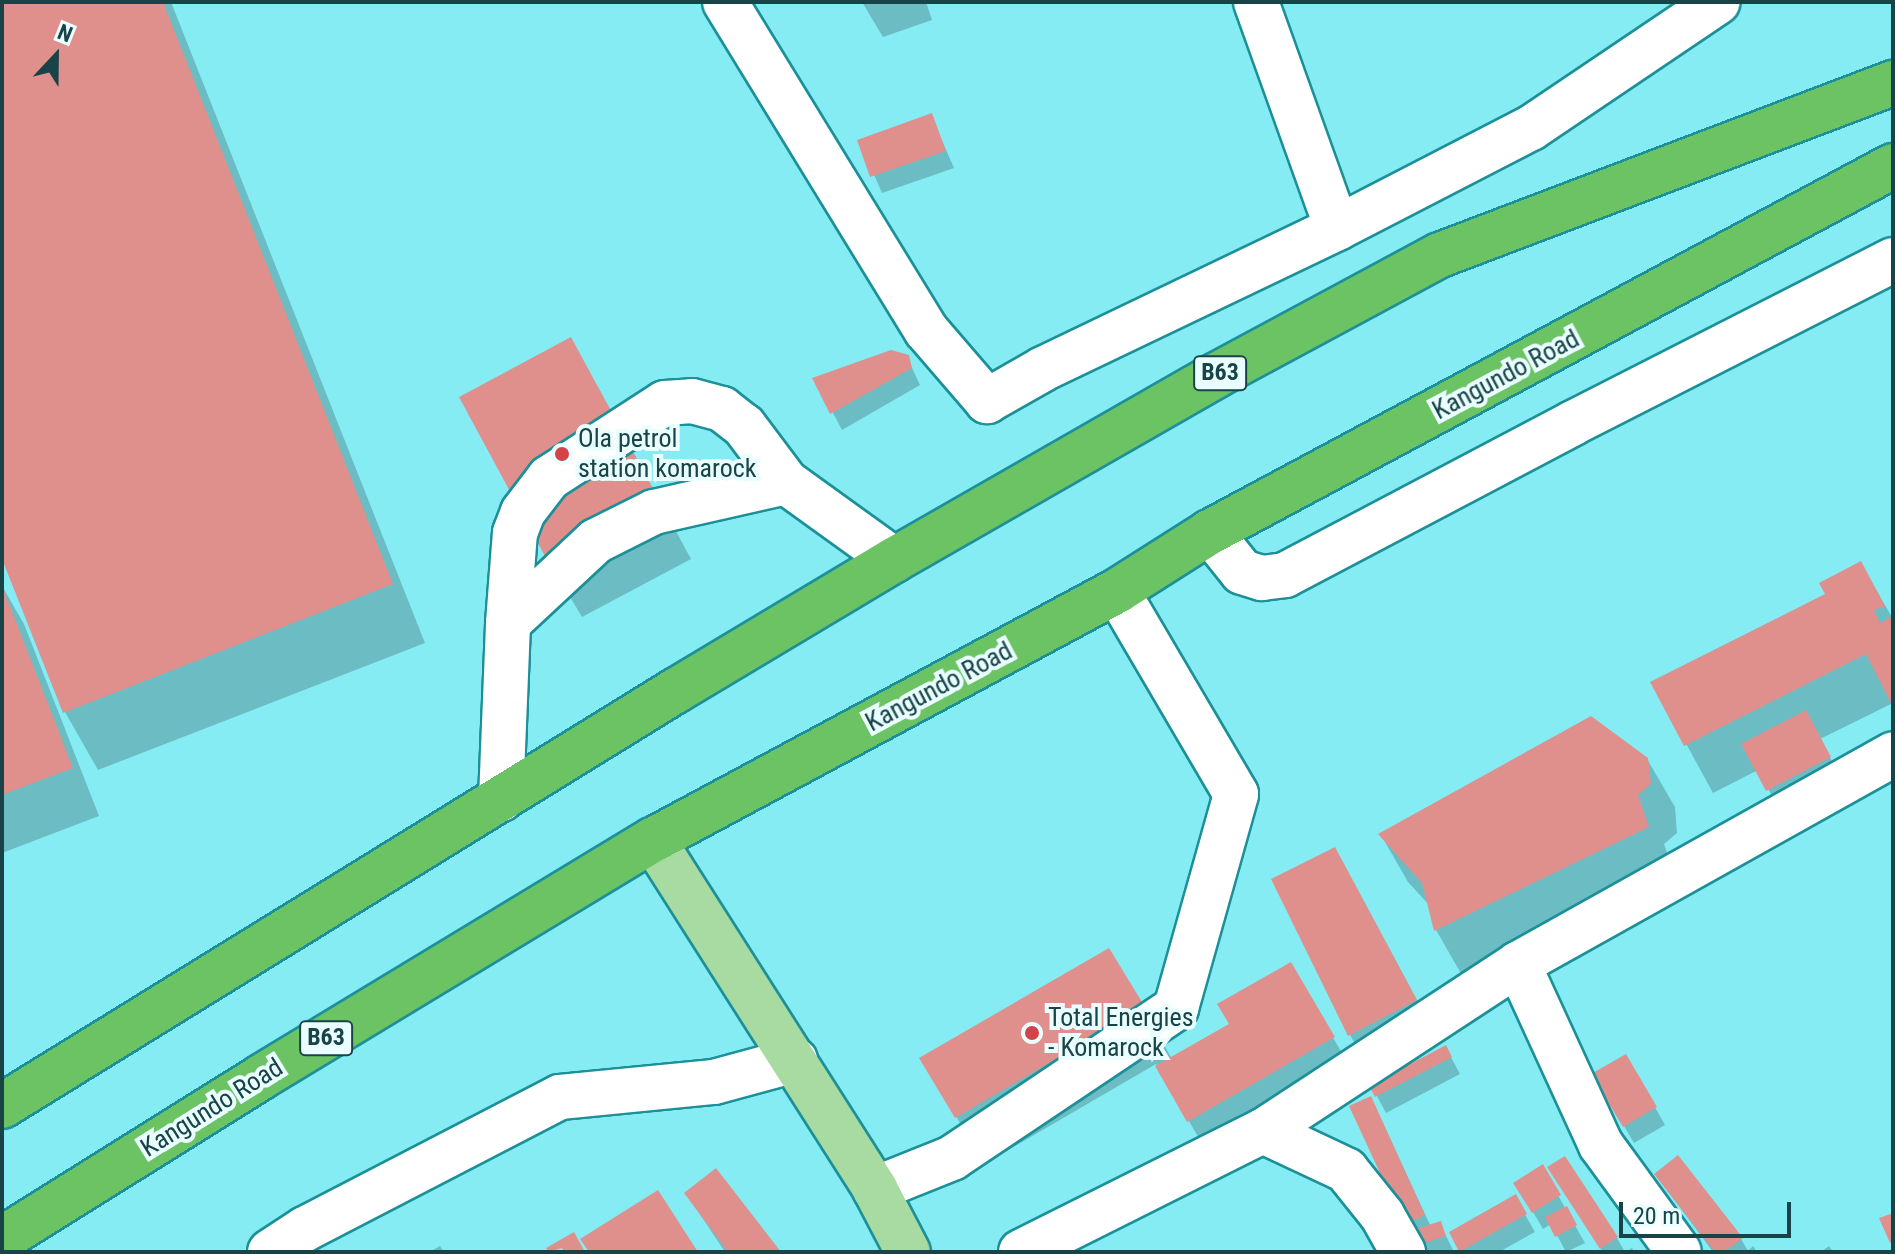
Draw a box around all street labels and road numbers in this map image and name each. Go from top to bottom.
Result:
street label: Kangundo Road [1427,323,1585,427]
road number: B63 [1192,353,1248,393]
street label: Kangundo Road [860,635,1018,739]
road number: B63 [298,1018,354,1058]
street label: Kangundo Road [135,1052,289,1164]

